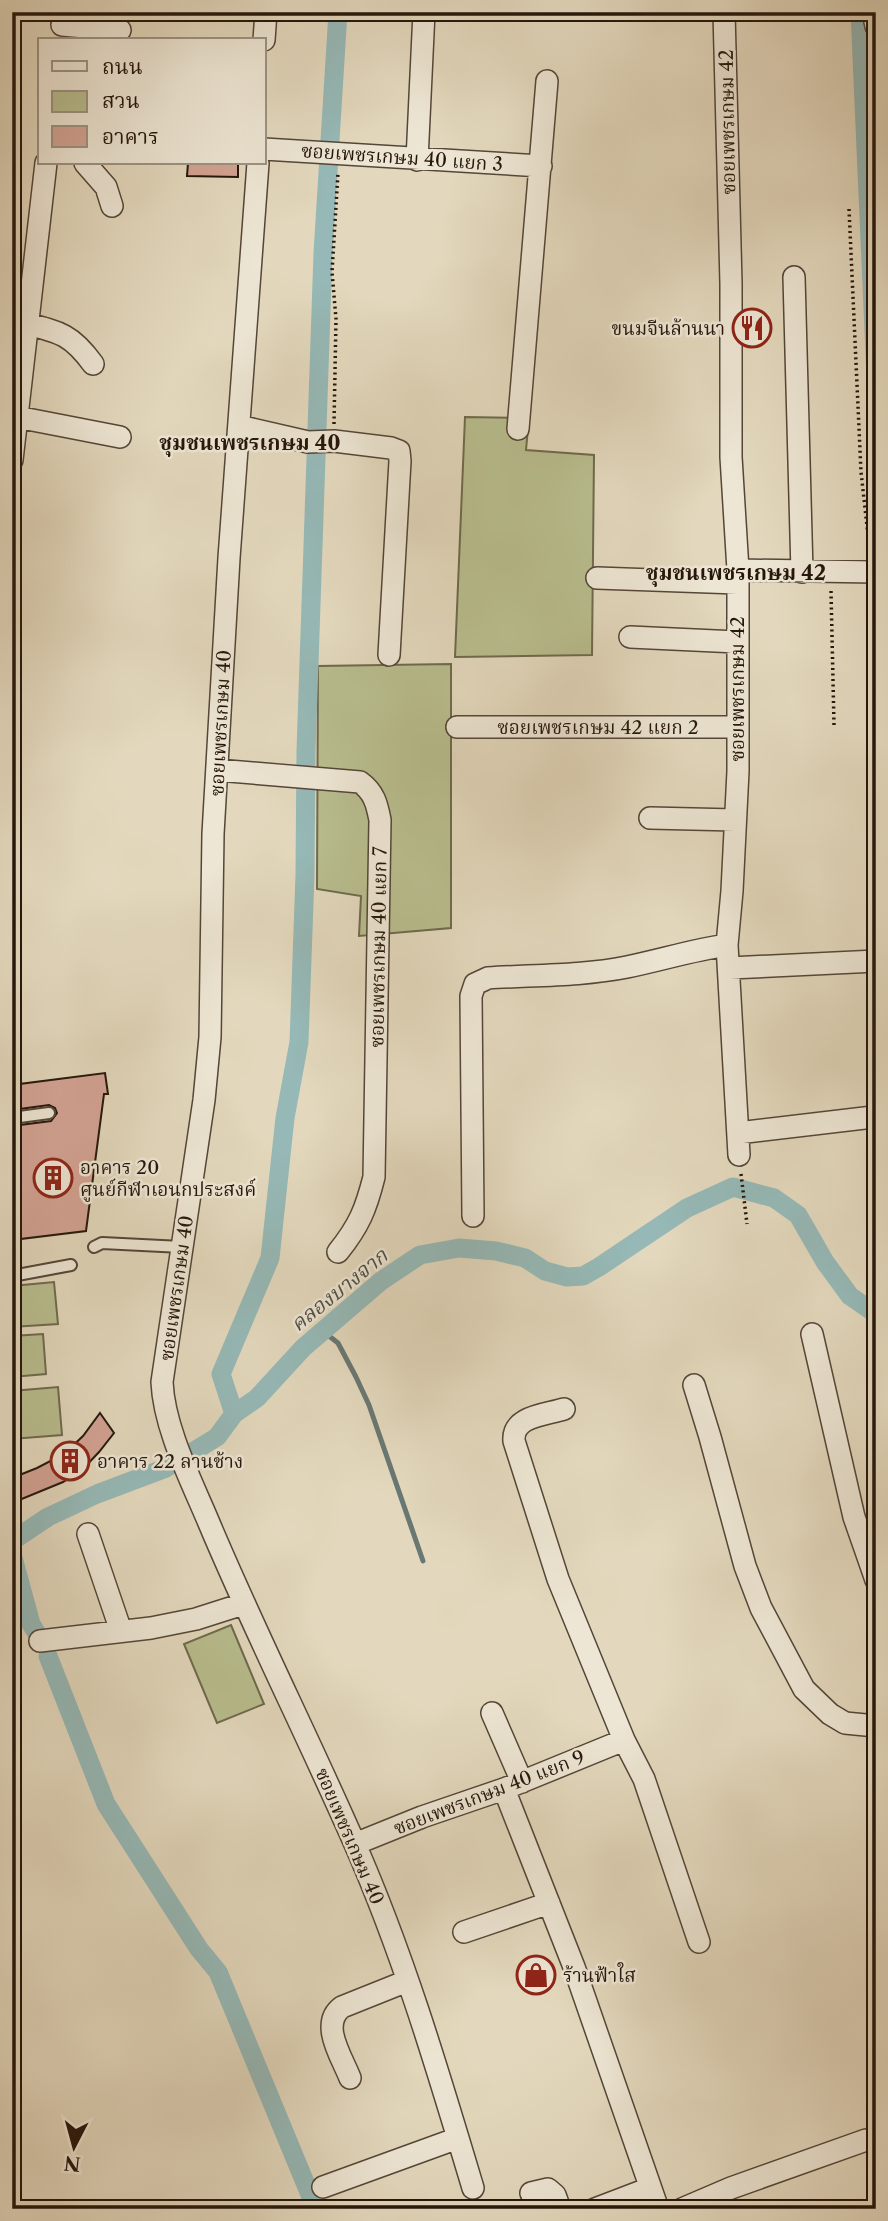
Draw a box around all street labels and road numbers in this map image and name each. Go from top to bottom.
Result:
street label: ซอยเพชรเกษม 42 [715,49,740,195]
street label: ซอยเพชรเกษม 40 แยก 3 [300,139,504,176]
street label: ซอยเพชรเกษม 42 [726,616,749,762]
street label: ซอยเพชรเกษม 40 [205,649,236,797]
street label: ซอยเพชรเกษม 42 แยก 2 [497,716,699,739]
street label: ซอยเพชรเกษม 40 แยก 7 [365,846,392,1048]
street label: ซอยเพชรเกษม 40 [155,1214,198,1362]
street label: ซอยเพชรเกษม 40 แยก 9 [390,1745,588,1840]
street label: ซอยเพชรเกษม 40 [310,1764,389,1908]

